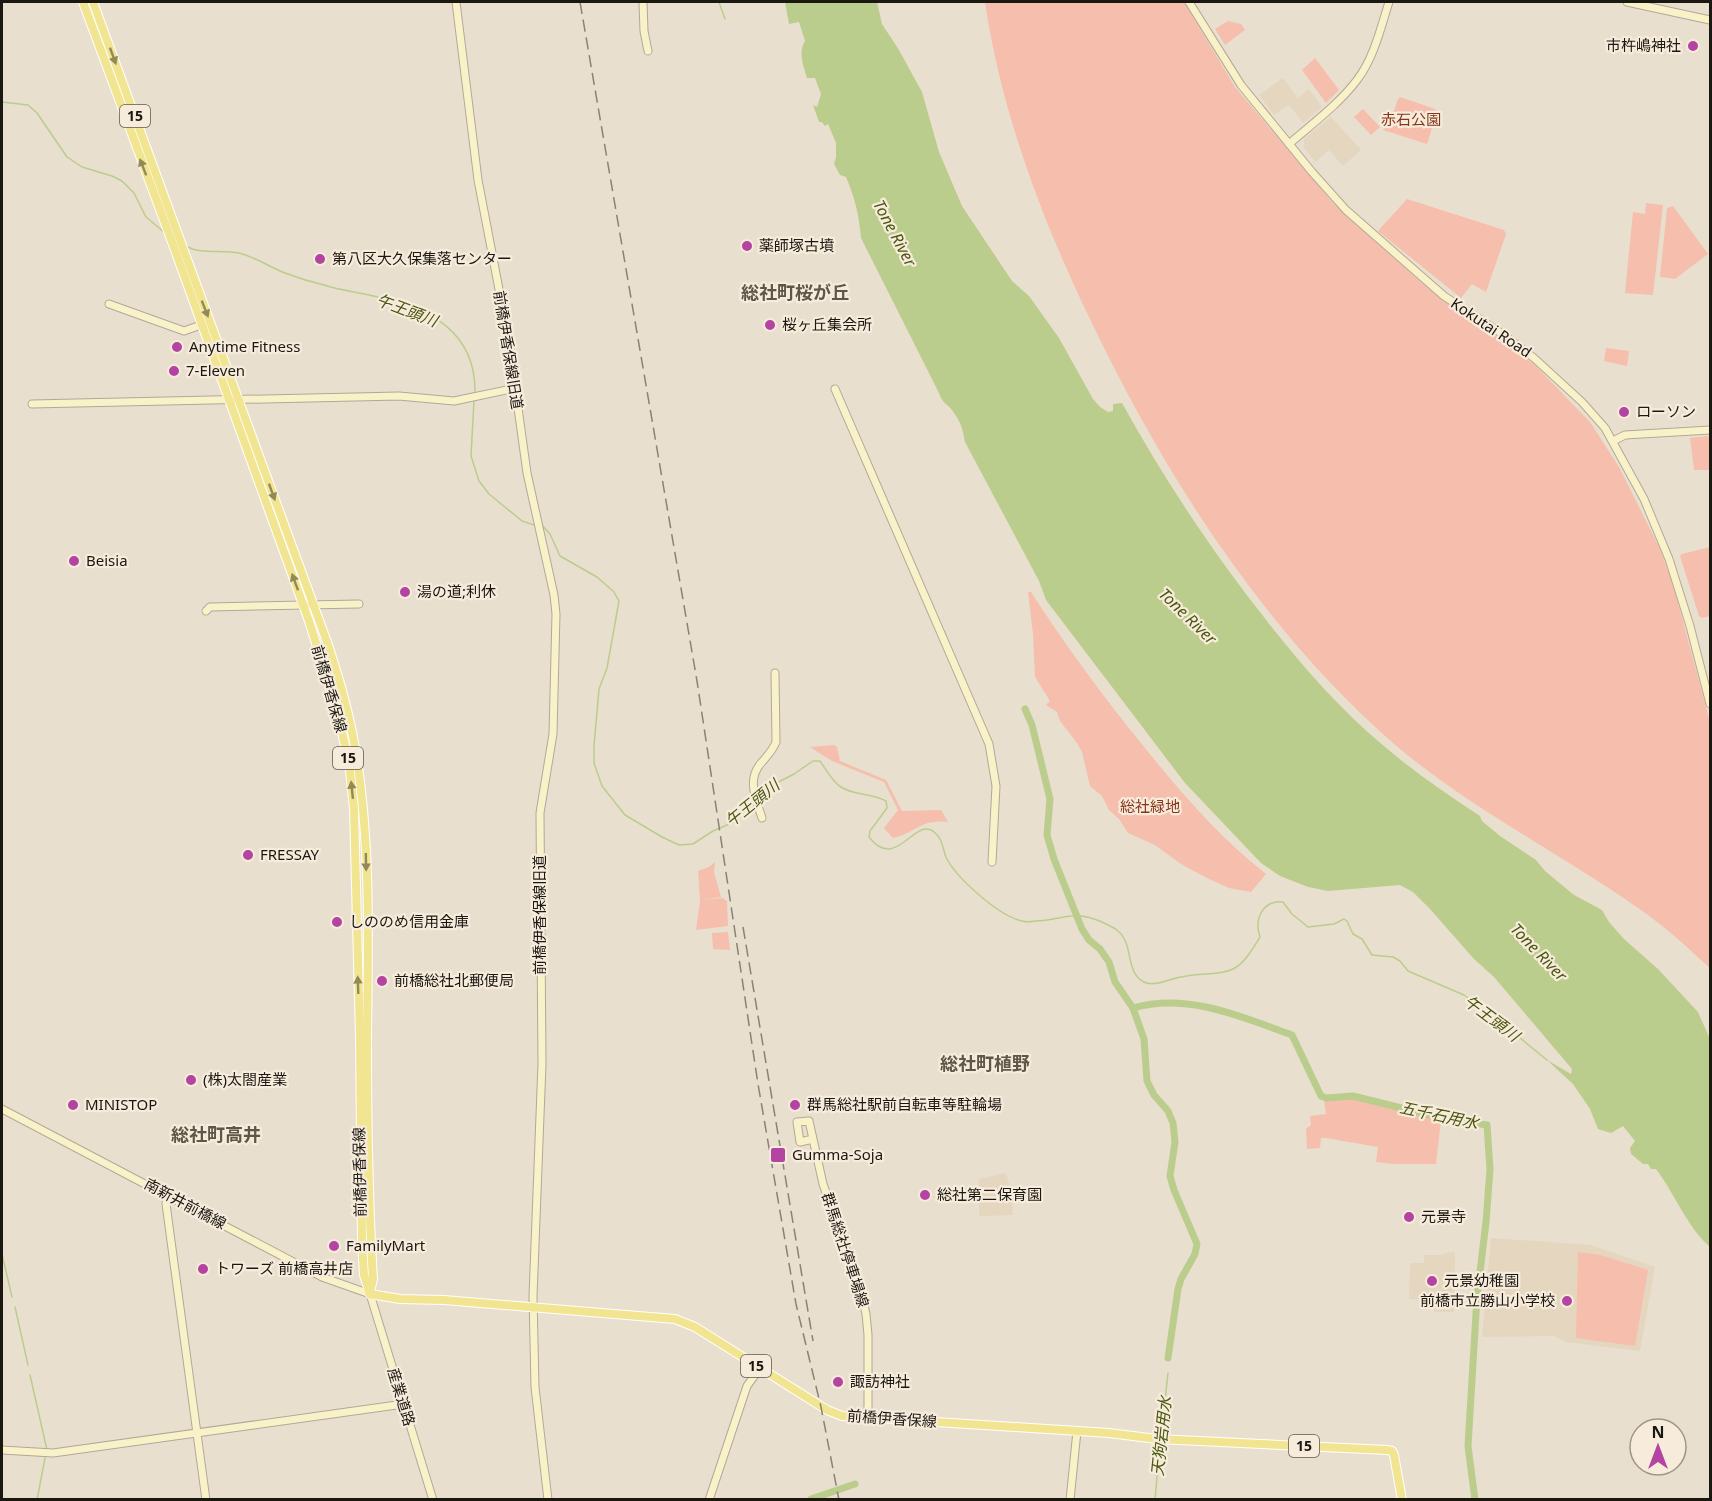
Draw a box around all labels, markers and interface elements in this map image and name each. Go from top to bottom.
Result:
place label: 市杵嶋神社 [1606,35,1681,55]
marker: 市杵嶋神社 [1686,39,1700,53]
one-way arrow [109,48,119,66]
road number: 15 [120,105,150,127]
park label: 赤石公園 [1381,109,1441,129]
one-way arrow [138,158,147,176]
water label: Tone River [868,196,922,271]
place label: 薬師塚古墳 [759,235,834,255]
marker: 薬師塚古墳 [740,239,754,253]
place label: 第八区大久保集落センター [332,248,512,268]
marker: 第八区大久保集落センター [313,252,327,266]
district label: 総社町桜が丘 [741,280,849,304]
water label: 午王頭川 [373,288,443,332]
street label: 前橋伊香保線旧道 [490,289,528,411]
street label: Kokutai Road [1447,293,1536,362]
one-way arrow [201,300,210,318]
place label: 桜ヶ丘集会所 [782,314,872,334]
marker: 桜ヶ丘集会所 [763,318,777,332]
place label: Anytime Fitness [189,336,300,356]
marker: Anytime Fitness [170,340,184,354]
place label: 7-Eleven [186,360,245,380]
marker: 7-Eleven [167,364,181,378]
place label: ローソン [1636,401,1696,421]
marker: ローソン [1617,405,1631,419]
one-way arrow [268,483,278,501]
place label: Beisia [86,550,128,570]
marker: Beisia [67,554,81,568]
one-way arrow [290,573,299,591]
place label: 湯の道;利休 [417,581,496,601]
water label: Tone River [1154,583,1222,650]
marker: 湯の道;利休 [398,585,412,599]
street label: 前橋伊香保線 [308,643,352,735]
road number: 15 [333,747,363,769]
water label: 午王頭川 [720,773,785,832]
one-way arrow [347,780,356,799]
park label: 総社緑地 [1120,796,1180,816]
place label: FRESSAY [260,844,320,864]
marker: FRESSAY [241,848,255,862]
one-way arrow [361,852,371,871]
street label: 前橋伊香保線旧道 [529,855,549,975]
place label: しののめ信用金庫 [349,911,469,931]
marker: しののめ信用金庫 [330,915,344,929]
water label: Tone River [1506,918,1573,986]
place label: 前橋総社北郵便局 [394,970,514,990]
marker: 前橋総社北郵便局 [375,974,389,988]
one-way arrow [354,975,363,994]
water label: 午王頭川 [1460,990,1526,1047]
district label: 総社町植野 [940,1051,1030,1075]
place label: (株)太閤産業 [203,1069,287,1089]
marker: (株)太閤産業 [184,1073,198,1087]
place label: MINISTOP [85,1094,157,1114]
place label: 群馬総社駅前自転車等駐輪場 [807,1094,1002,1114]
water label: 五千石用水 [1398,1096,1482,1134]
marker: MINISTOP [66,1098,80,1112]
marker: 群馬総社駅前自転車等駐輪場 [788,1098,802,1112]
district label: 総社町高井 [171,1122,261,1146]
street label: 前橋伊香保線 [348,1127,370,1217]
place label: Gumma-Soja [792,1144,883,1164]
marker: Gumma-Soja [769,1146,787,1164]
street label: 南新井前橋線 [141,1173,230,1233]
place label: 総社第二保育園 [937,1184,1042,1204]
marker: 総社第二保育園 [918,1188,932,1202]
street label: 群馬総社停車場線 [818,1190,874,1310]
place label: 元景寺 [1421,1206,1466,1226]
marker: 元景寺 [1402,1210,1416,1224]
place label: FamilyMart [346,1235,426,1255]
marker: FamilyMart [327,1239,341,1253]
place label: トワーズ 前橋高井店 [215,1258,353,1278]
marker: トワーズ 前橋高井店 [196,1262,210,1276]
place label: 元景幼稚園 [1444,1270,1519,1290]
marker: 元景幼稚園 [1425,1274,1439,1288]
place label: 前橋市立勝山小学校 [1420,1290,1555,1310]
marker: 前橋市立勝山小学校 [1560,1294,1574,1308]
road number: 15 [741,1355,771,1377]
street label: 産業道路 [384,1365,420,1428]
place label: 諏訪神社 [850,1371,910,1391]
marker: 諏訪神社 [831,1375,845,1389]
water label: 天狗岩用水 [1146,1393,1176,1477]
street label: 前橋伊香保線 [846,1405,938,1431]
north arrow [1628,1417,1688,1477]
text: N [1651,1421,1665,1443]
road number: 15 [1289,1435,1319,1457]

